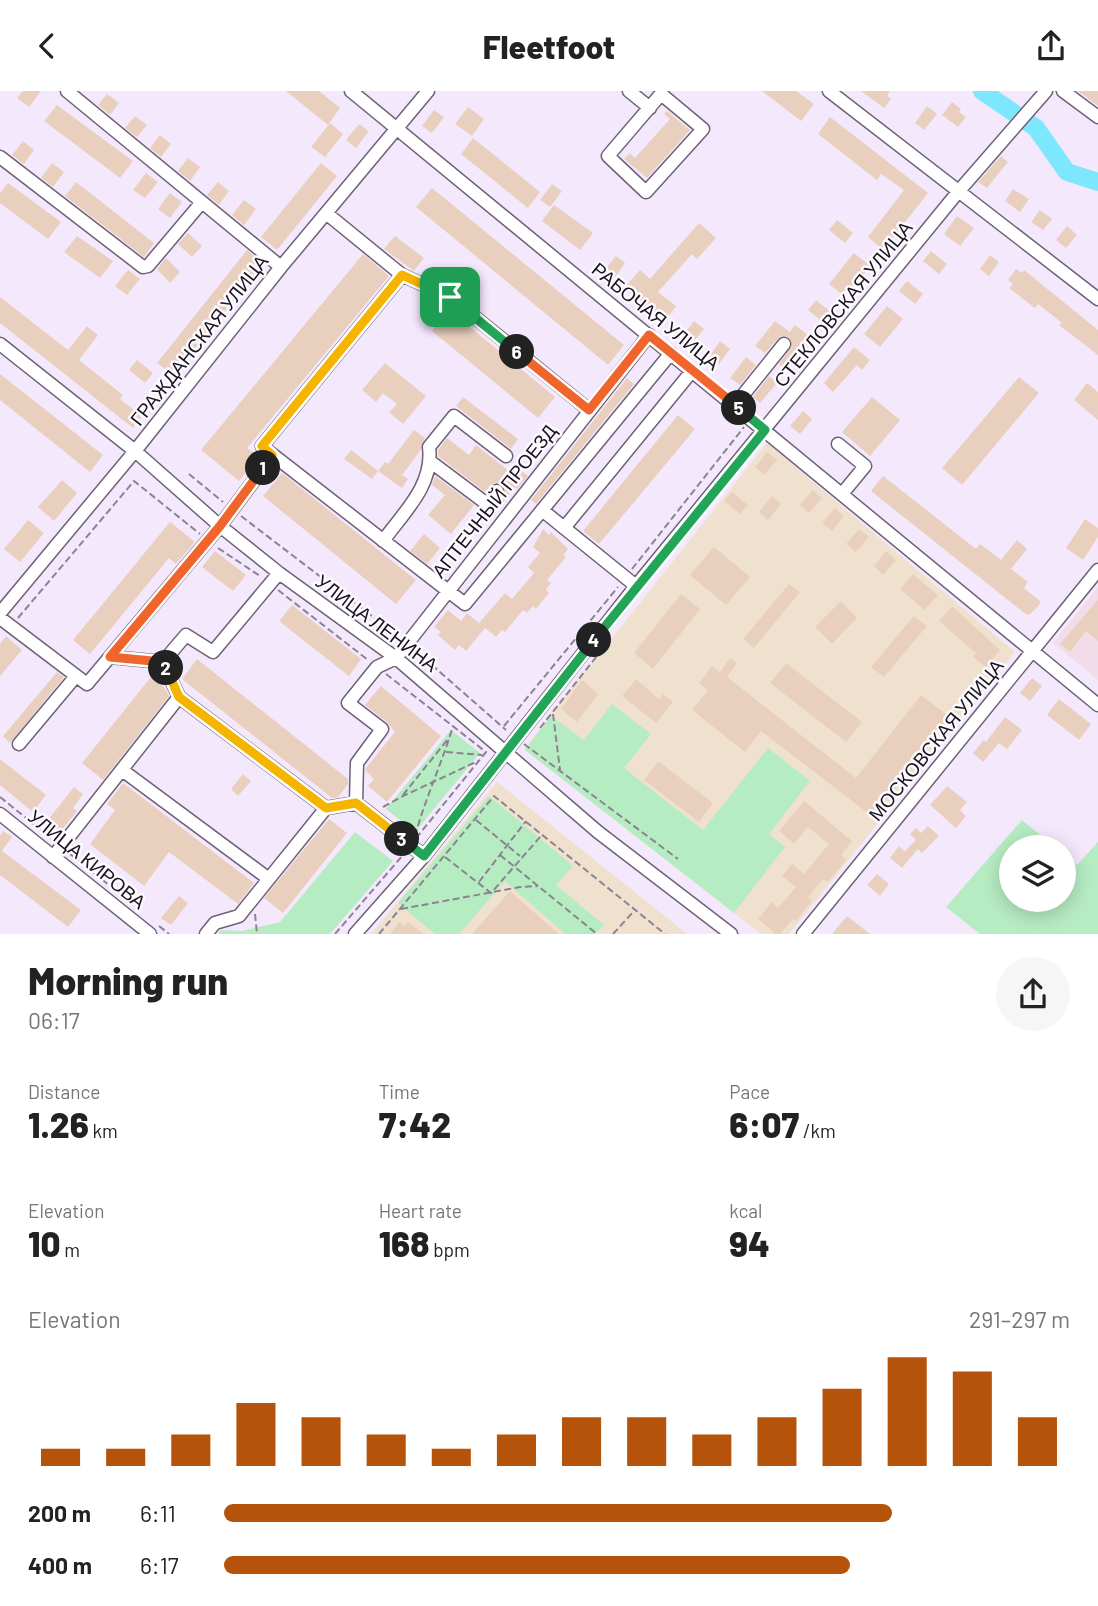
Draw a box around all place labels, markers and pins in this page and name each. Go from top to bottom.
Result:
pin [420,267,480,327]
pin: 6 [500,335,534,369]
pin: 5 [722,391,756,425]
pin: 1 [246,451,280,485]
pin: 4 [576,623,612,657]
pin: 2 [148,651,184,685]
pin: 3 [384,821,420,857]

